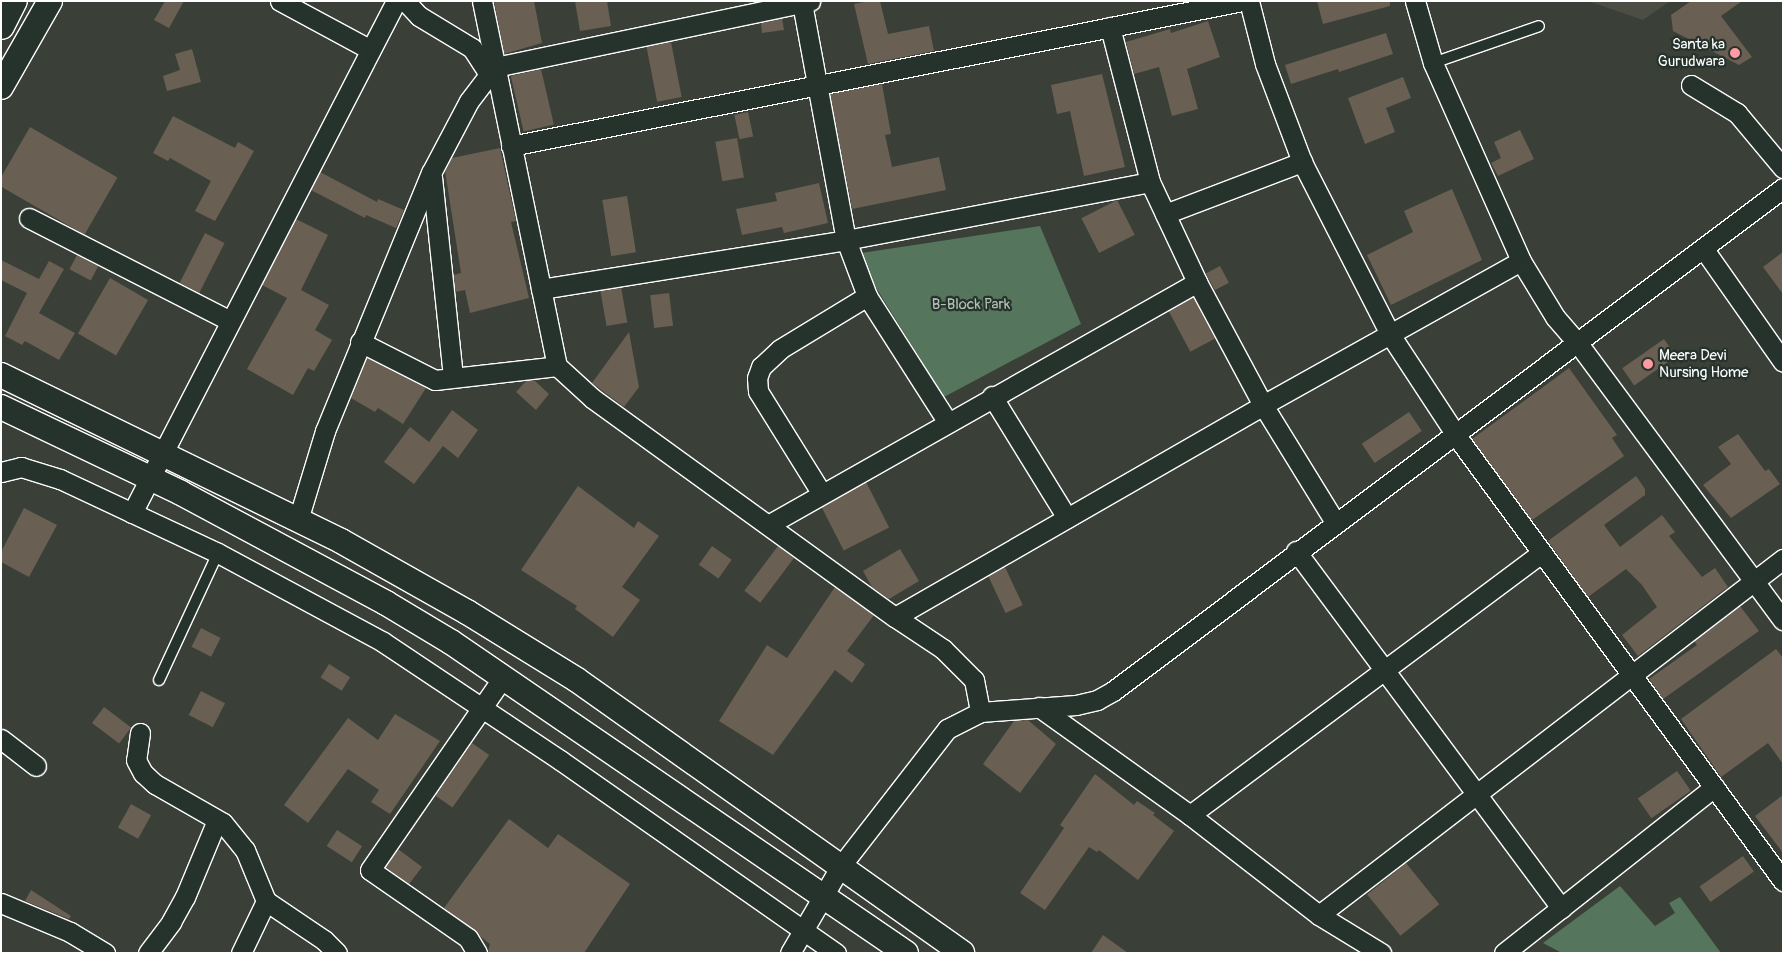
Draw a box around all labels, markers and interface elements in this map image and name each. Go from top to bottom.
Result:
place label: Santa ka Gurudwara [1658,35,1725,70]
marker: Santa ka Gurudwara [1729,47,1741,59]
park label: B-Block Park [932,296,1010,314]
place label: Meera Devi Nursing Home [1659,346,1748,381]
marker: Meera Devi Nursing Home [1641,357,1655,371]

